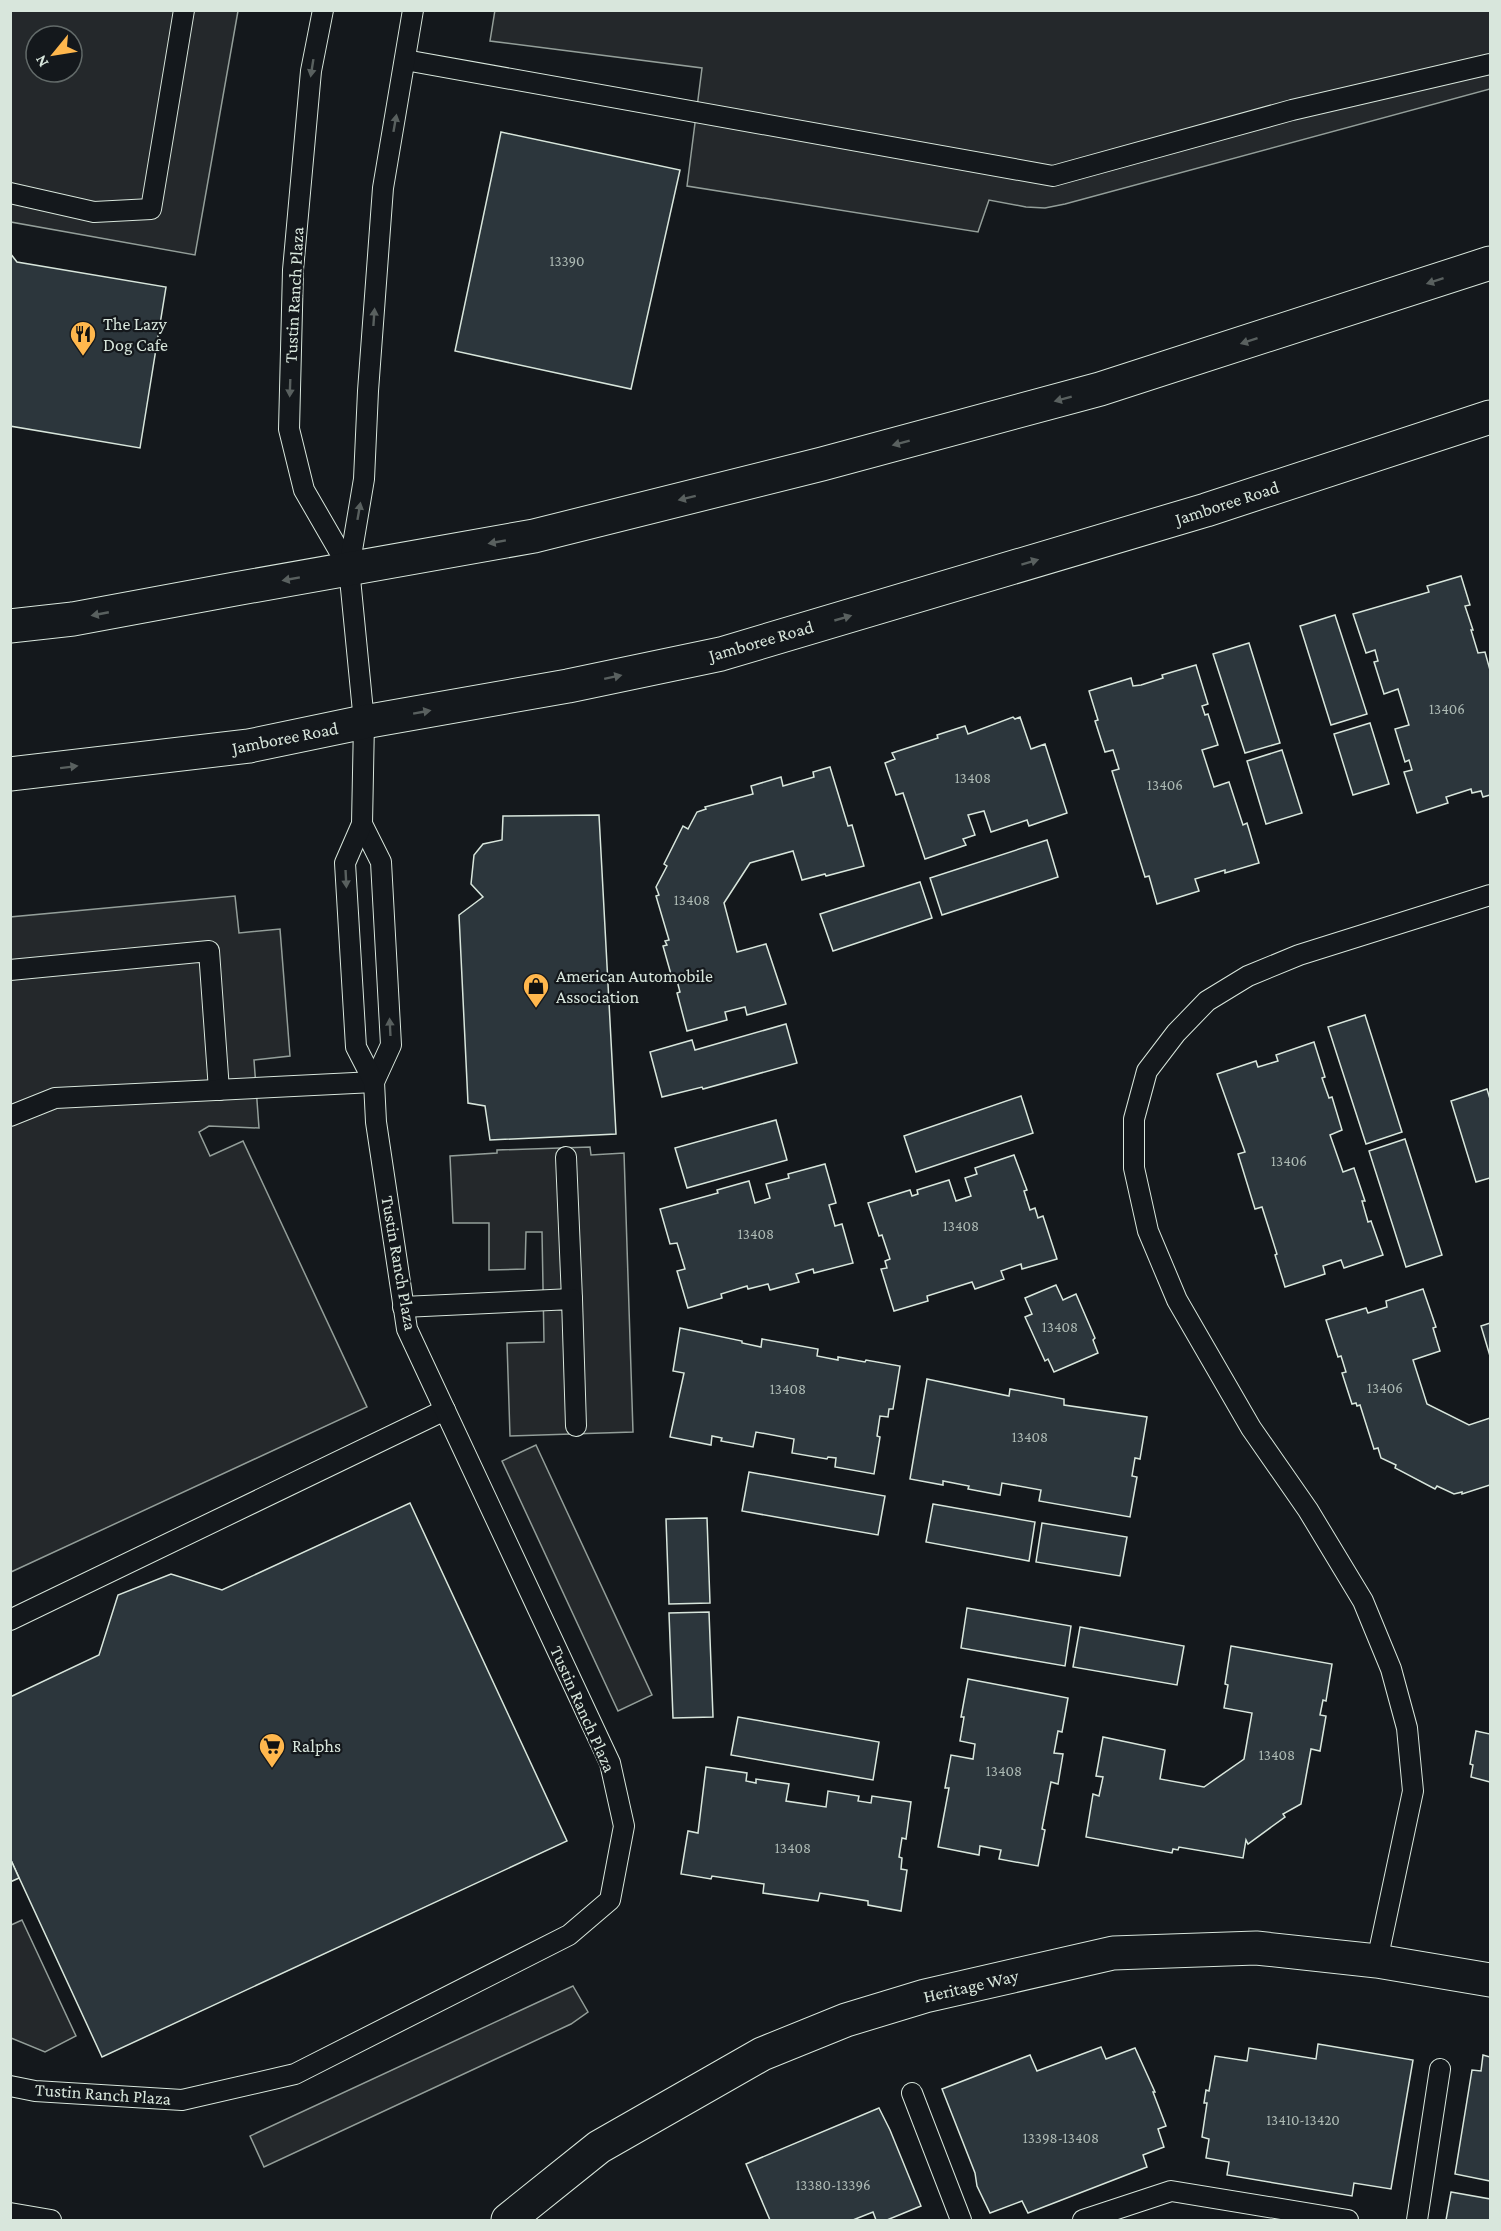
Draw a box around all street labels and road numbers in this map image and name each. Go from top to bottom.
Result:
street label: Tustin Ranch Plaza [280,226,308,364]
street label: Jamboree Road [1171,477,1282,530]
street label: Jamboree Road [704,616,816,666]
street label: Jamboree Road [228,718,340,759]
street label: Tustin Ranch Plaza [377,1194,421,1332]
street label: Tustin Ranch Plaza [546,1643,620,1775]
street label: Heritage Way [921,1965,1021,2007]
street label: Tustin Ranch Plaza [34,2079,172,2109]

